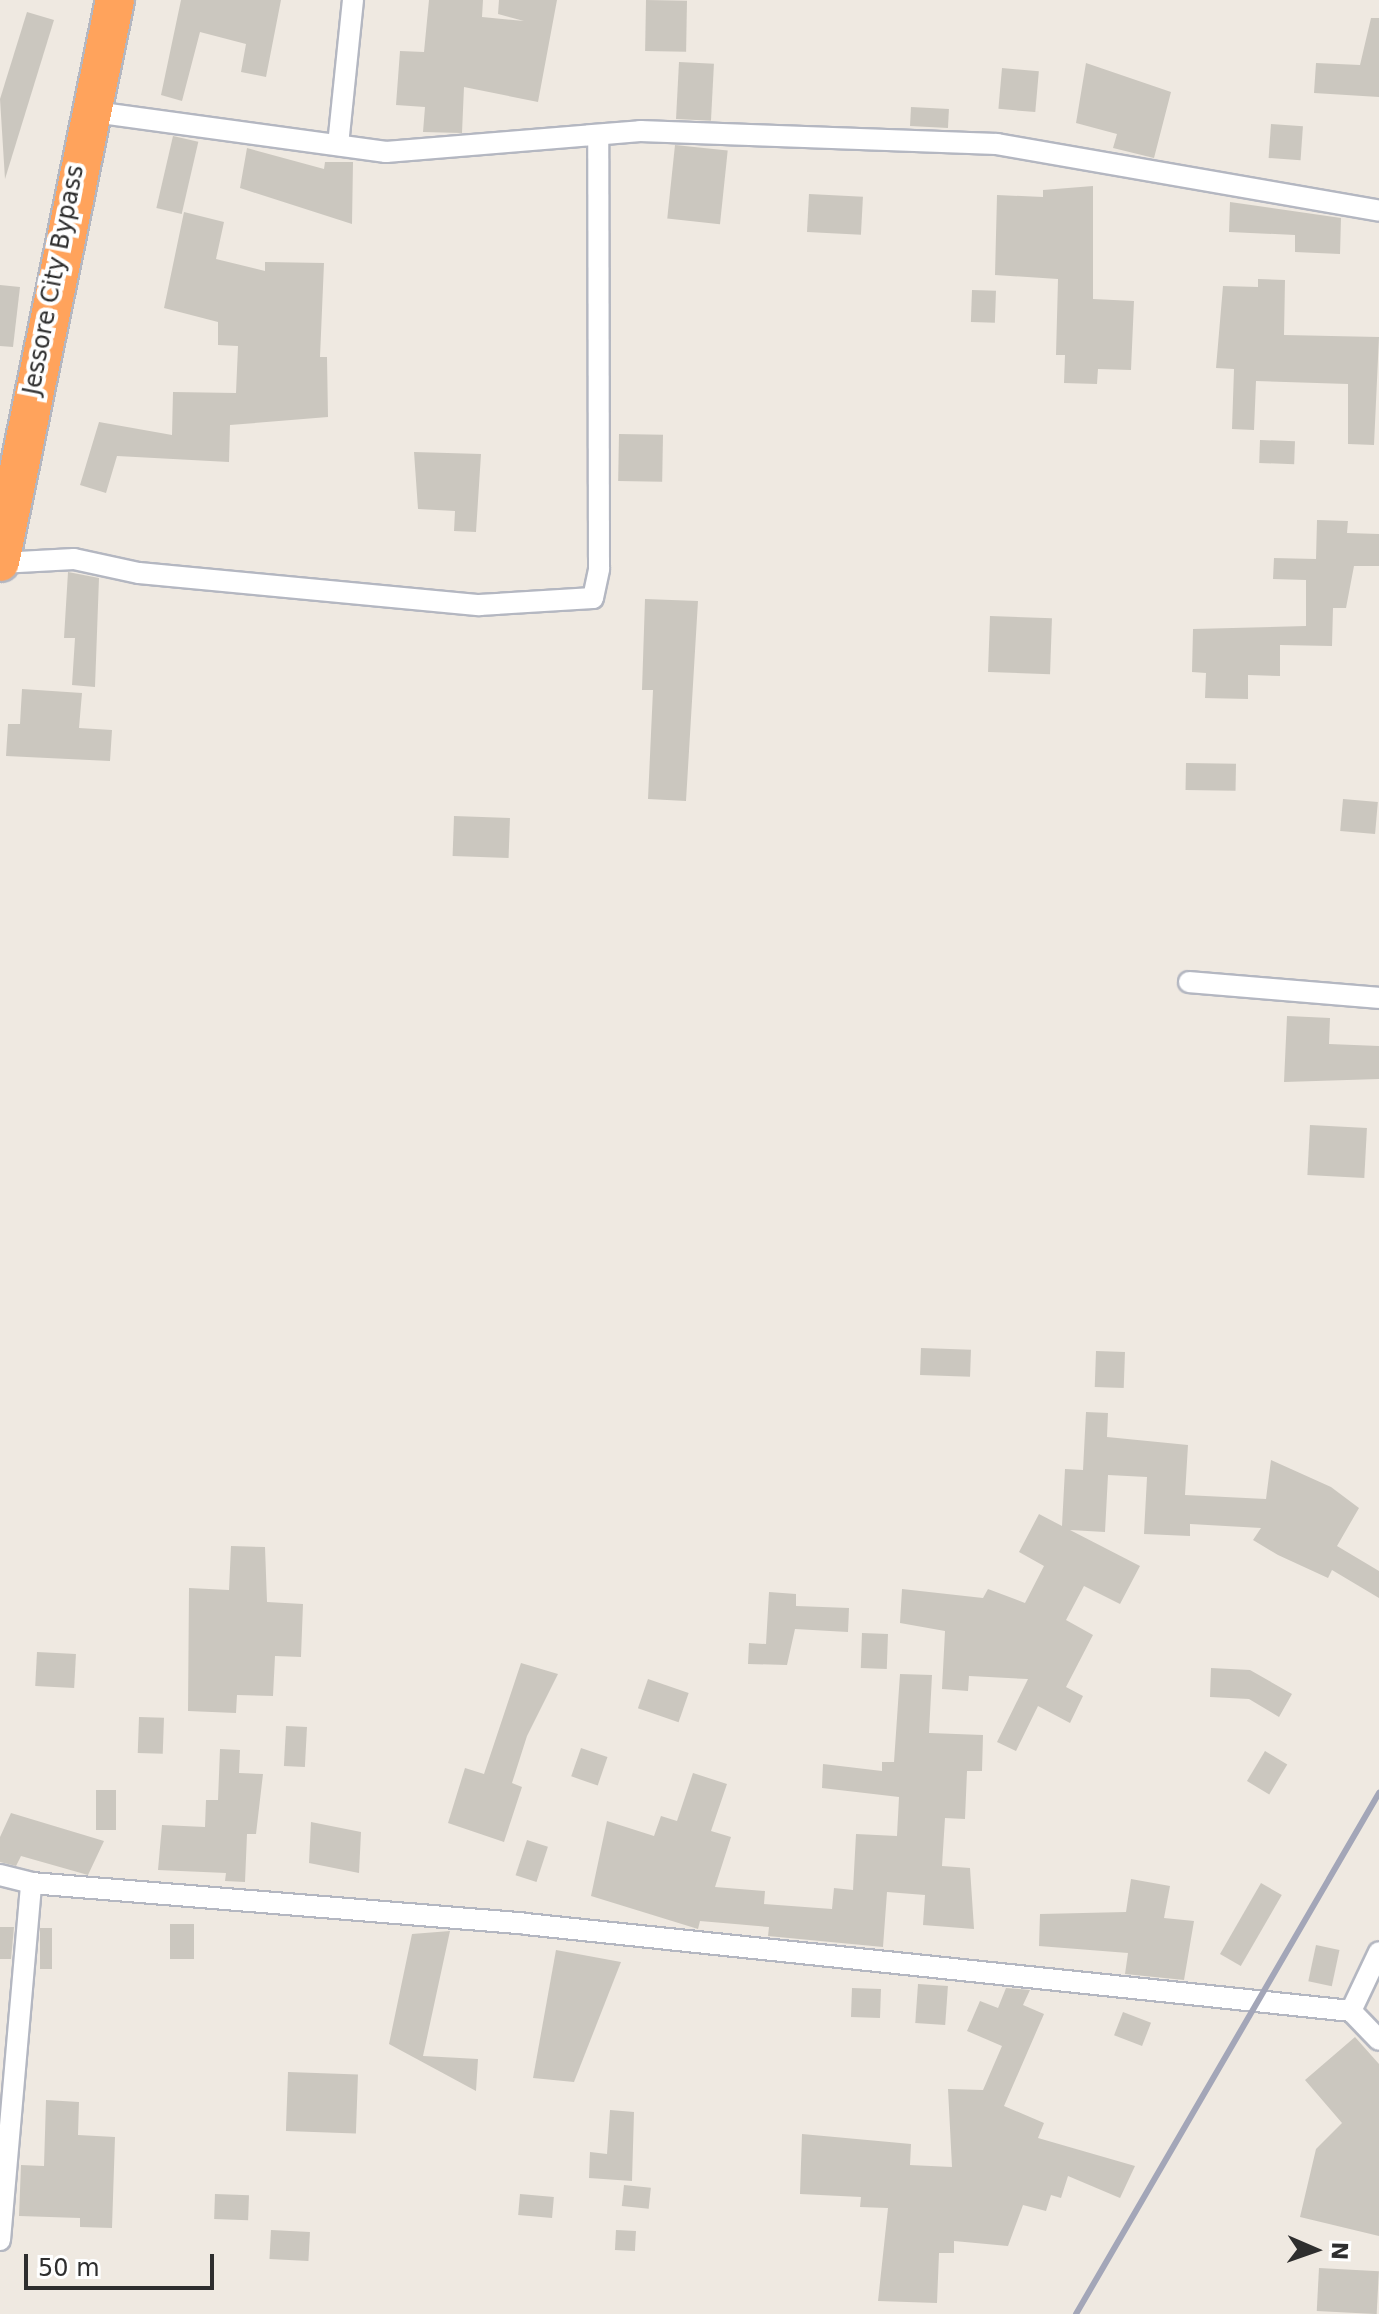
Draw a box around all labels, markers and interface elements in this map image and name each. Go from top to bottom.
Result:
street label: Jessore City Bypass [18,163,90,397]
north arrow [1275,2210,1355,2290]
scale bar [28,2238,218,2288]
text: N [1327,2241,1352,2260]
text: 50 m [38,2254,100,2282]

